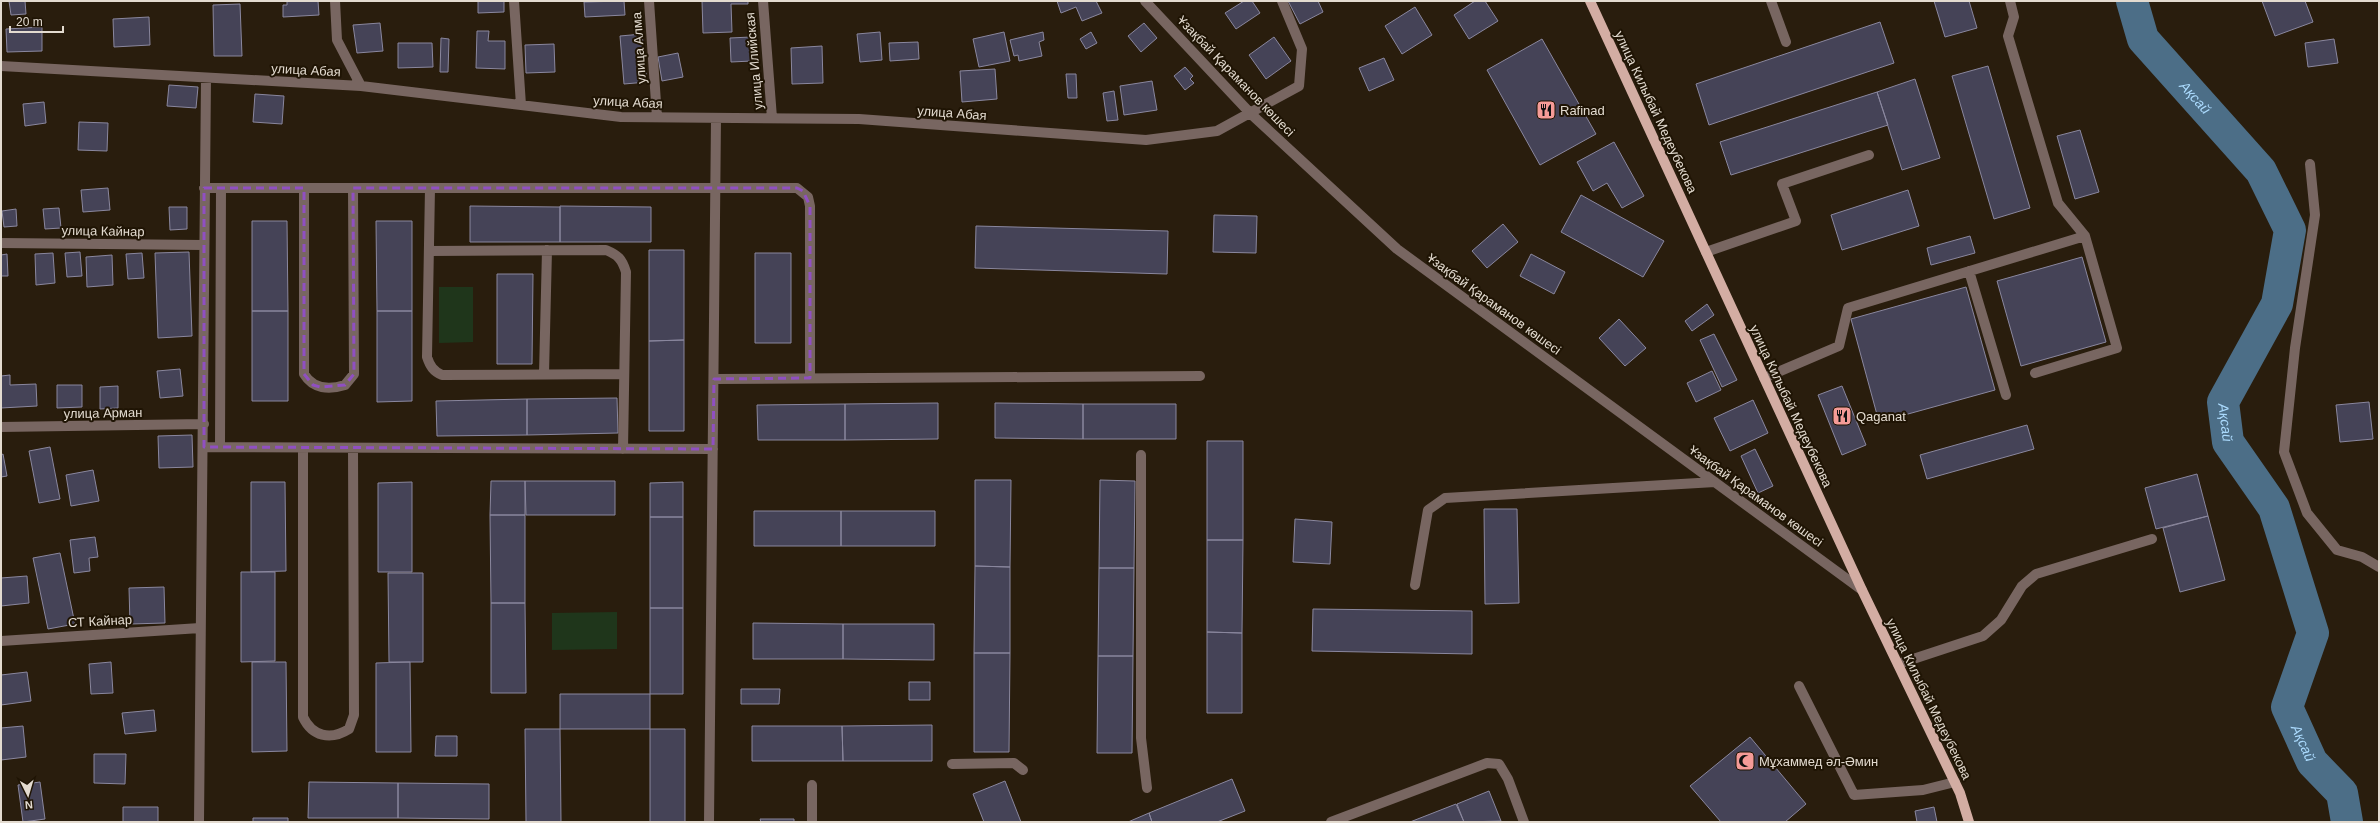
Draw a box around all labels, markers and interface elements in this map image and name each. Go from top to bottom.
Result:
scale bar [10,8,63,34]
street label: улица Алма [629,11,649,84]
street label: улица Илийская [742,12,766,110]
street label: Ұзақбай Қараманов көшесі [1174,13,1298,139]
text: 20 m [16,15,43,29]
street label: улица Килыбай Медеубекова [1612,29,1701,196]
street label: улица Абая [271,61,341,79]
water label: Ақсай [2176,77,2214,117]
street label: улица Абая [593,93,663,111]
restaurant icon: Rafinad [1535,99,1557,121]
street label: улица Абая [917,103,987,123]
place label: Rafinad [1560,103,1605,118]
street label: улица Кайнар [61,223,145,239]
street label: Ұзақбай Қараманов көшесі [1424,250,1564,358]
street label: улица Килыбай Медеубекова [1747,323,1836,490]
water label: Ақсай [2215,401,2236,443]
street label: улица Арман [64,405,142,421]
restaurant icon: Qaganat [1831,405,1853,427]
place label: Qaganat [1856,409,1906,424]
street label: Ұзақбай Қараманов көшесі [1686,442,1826,550]
street label: СТ Кайнар [68,612,132,630]
street label: улица Килыбай Медеубекова [1883,616,1975,783]
water label: Ақсай [2288,721,2319,764]
mosque icon: Мұхаммед әл-Әмин [1734,750,1756,772]
place label: Мұхаммед әл-Әмин [1759,754,1878,769]
north arrow [8,775,48,815]
text: N [24,799,33,811]

